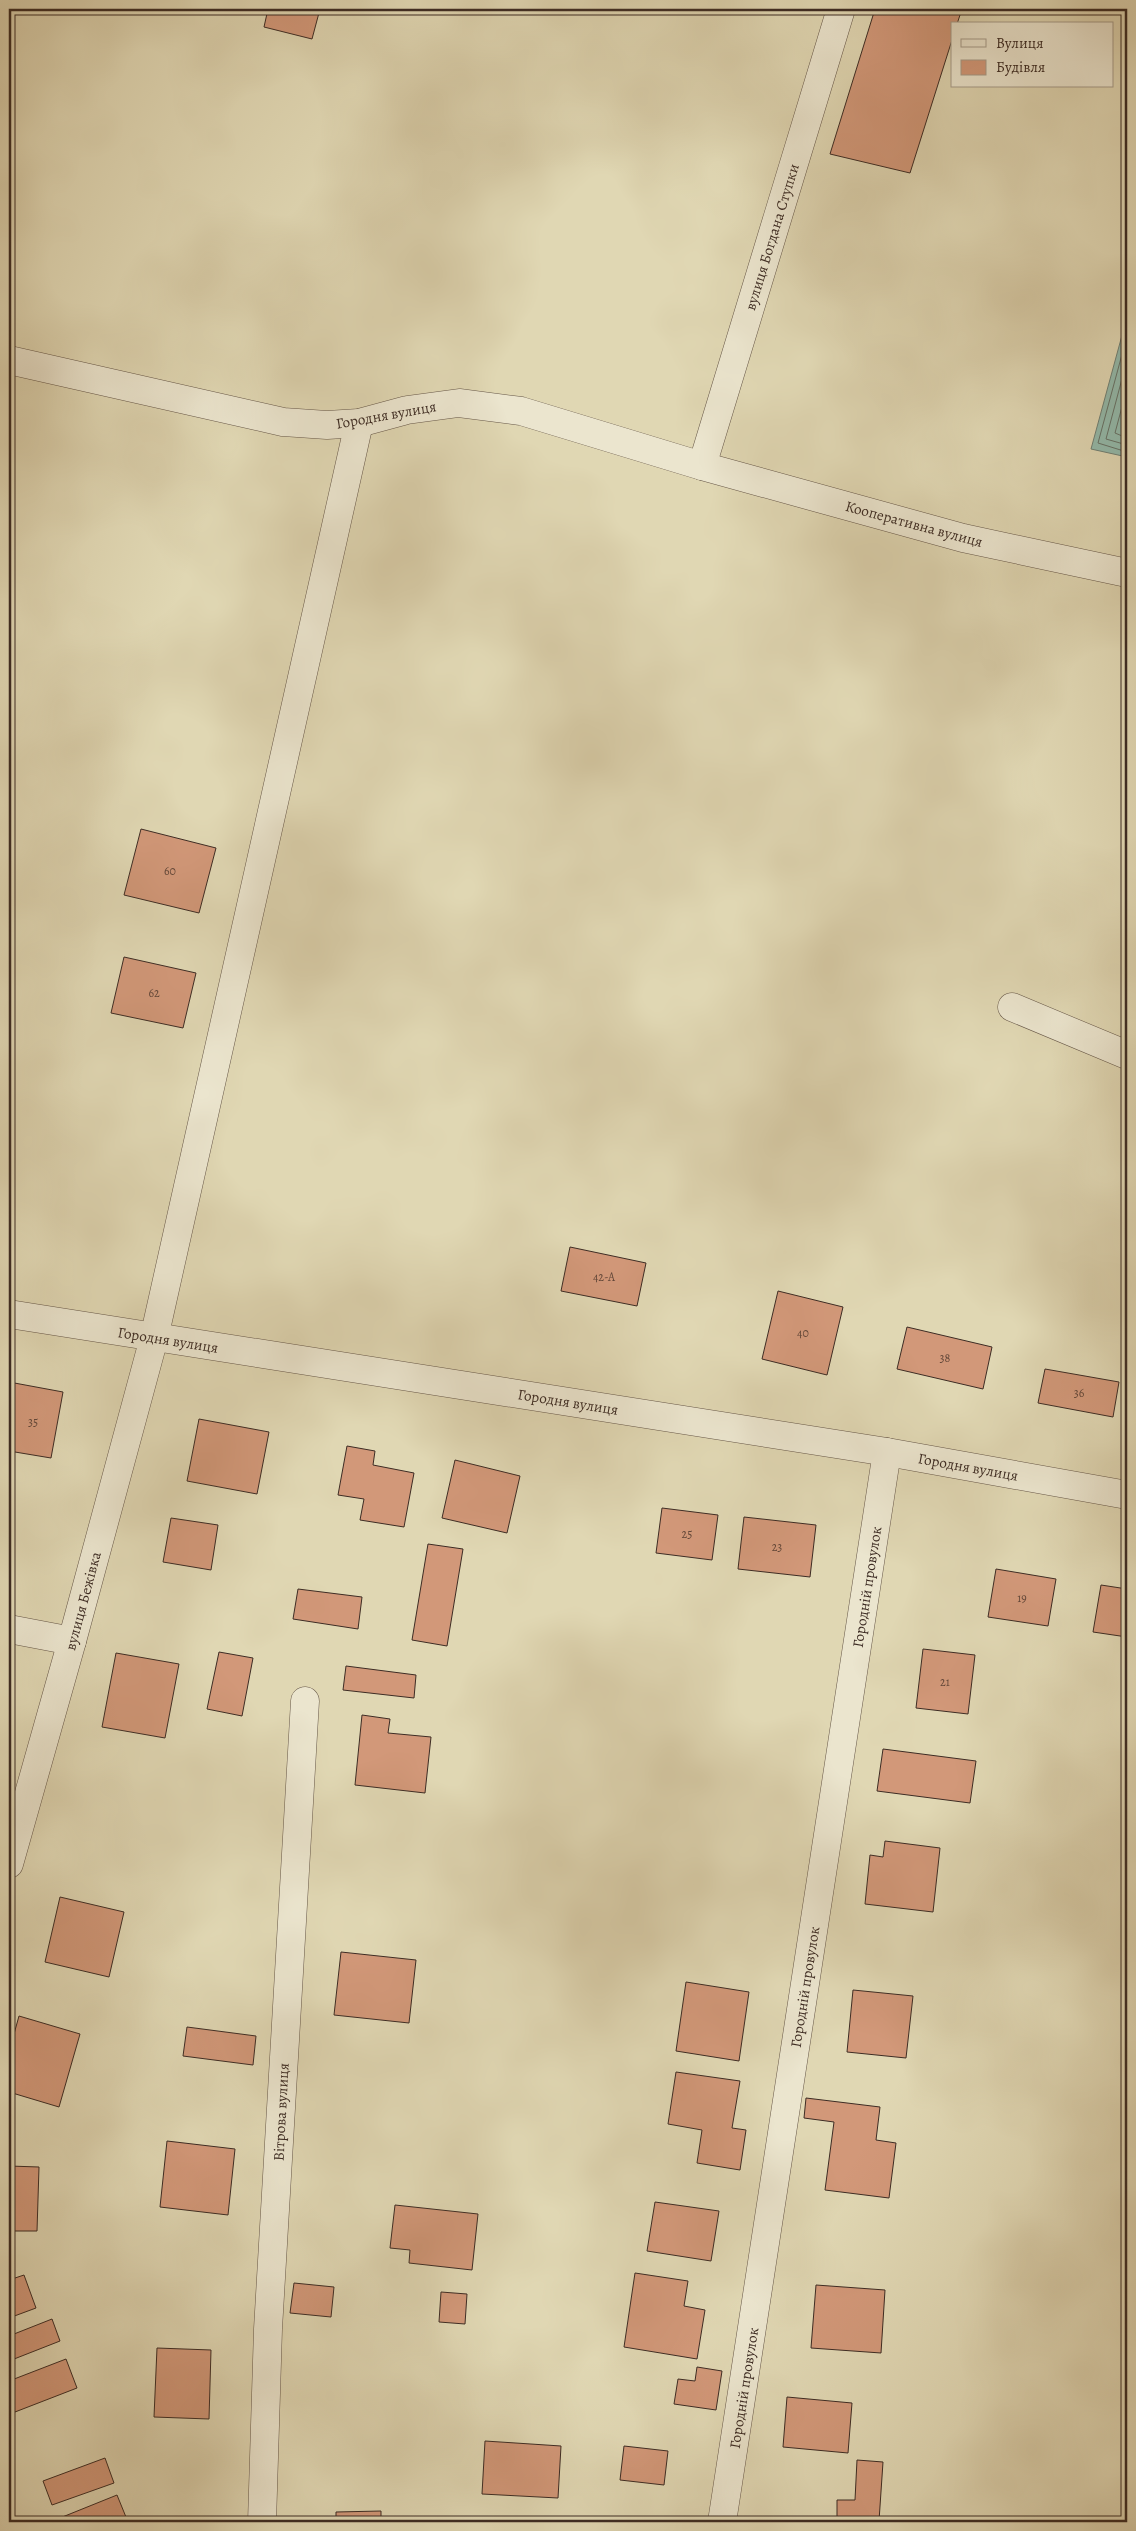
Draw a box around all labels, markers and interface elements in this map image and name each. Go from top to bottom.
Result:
legend [951,22,1114,88]
text: Вулиця [996,33,1043,53]
text: Будівля [996,57,1045,77]
street label: вулиця Богдана Ступки [740,161,804,313]
street label: Городня вулиця [334,396,438,434]
street label: Кооперативна вулиця [843,496,985,552]
house number: 60 [164,863,176,879]
house number: 62 [148,985,160,1001]
house number: 42-А [593,1269,616,1285]
street label: Городня вулиця [116,1322,220,1358]
house number: 40 [797,1325,809,1341]
house number: 38 [940,1350,951,1366]
street label: Городня вулиця [516,1384,620,1420]
house number: 36 [1074,1385,1085,1401]
house number: 35 [28,1414,38,1430]
street label: Городня вулиця [916,1448,1020,1486]
street label: Городній провулок [848,1525,886,1649]
house number: 25 [682,1526,692,1542]
house number: 23 [772,1539,782,1555]
street label: вулиця Бежівка [60,1549,106,1652]
house number: 19 [1017,1590,1027,1606]
house number: 21 [940,1674,950,1690]
street label: Городній провулок [786,1925,824,2049]
street label: Вітрова вулиця [268,2063,294,2161]
street label: Городній провулок [725,2326,763,2450]

